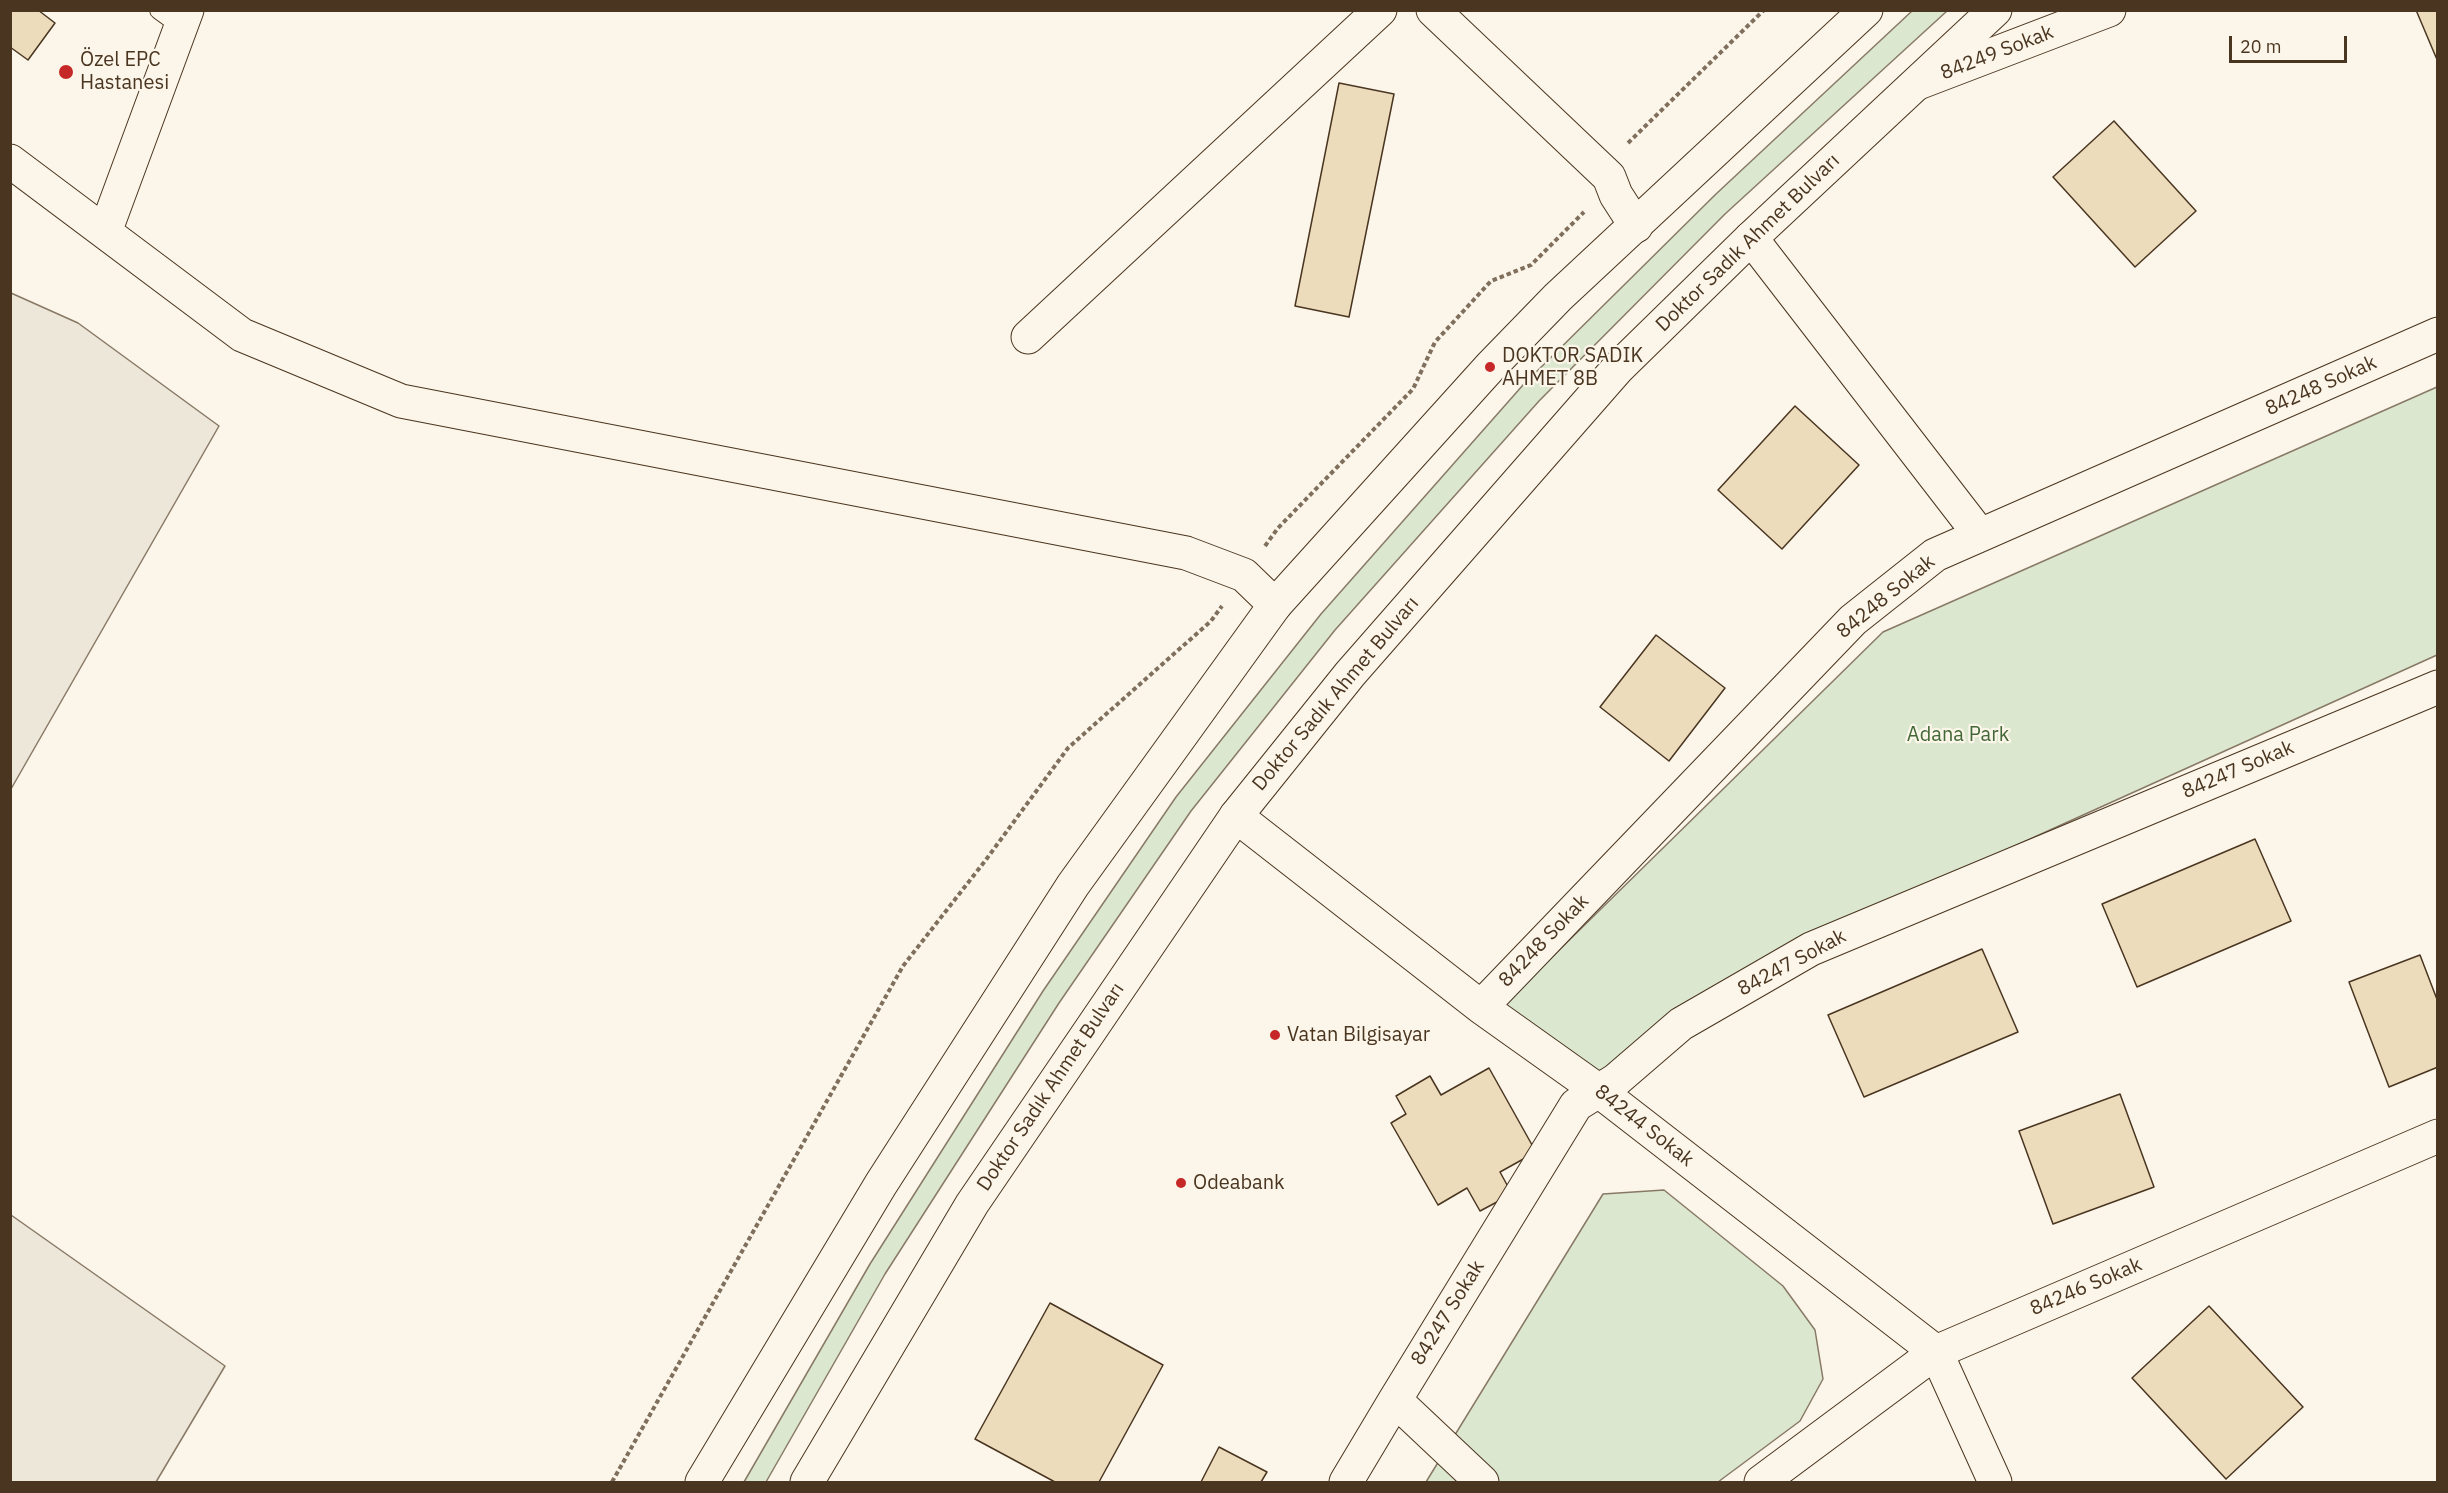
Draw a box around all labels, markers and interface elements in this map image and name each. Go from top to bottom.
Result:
street label: 84249 Sokak [1937,20,2057,86]
scale bar [2232,24,2350,62]
text: 20 m [2240,35,2282,58]
place label: Özel EPC Hastanesi [80,48,169,95]
marker: Özel EPC Hastanesi [57,63,75,81]
street label: Doktor Sadık Ahmet Bulvarı [1651,149,1845,337]
place label: DOKTOR SADIK AHMET 8B [1502,344,1643,391]
street label: 84248 Sokak [2262,351,2380,421]
marker: DOKTOR SADIK AHMET 8B [1483,360,1497,374]
street label: 84248 Sokak [1832,550,1940,644]
street label: Doktor Sadık Ahmet Bulvarı [1248,592,1424,796]
park label: Adana Park [1907,723,2009,747]
street label: 84247 Sokak [2178,736,2298,804]
street label: 84248 Sokak [1494,890,1594,992]
street label: 84247 Sokak [1734,924,1850,1002]
street label: Doktor Sadık Ahmet Bulvarı [972,978,1130,1196]
place label: Vatan Bilgisayar [1287,1023,1430,1047]
marker: Vatan Bilgisayar [1268,1028,1282,1042]
street label: 84244 Sokak [1590,1080,1698,1172]
place label: Odeabank [1193,1171,1285,1195]
marker: Odeabank [1174,1176,1188,1190]
street label: 84246 Sokak [2026,1253,2146,1321]
street label: 84247 Sokak [1406,1256,1490,1370]

